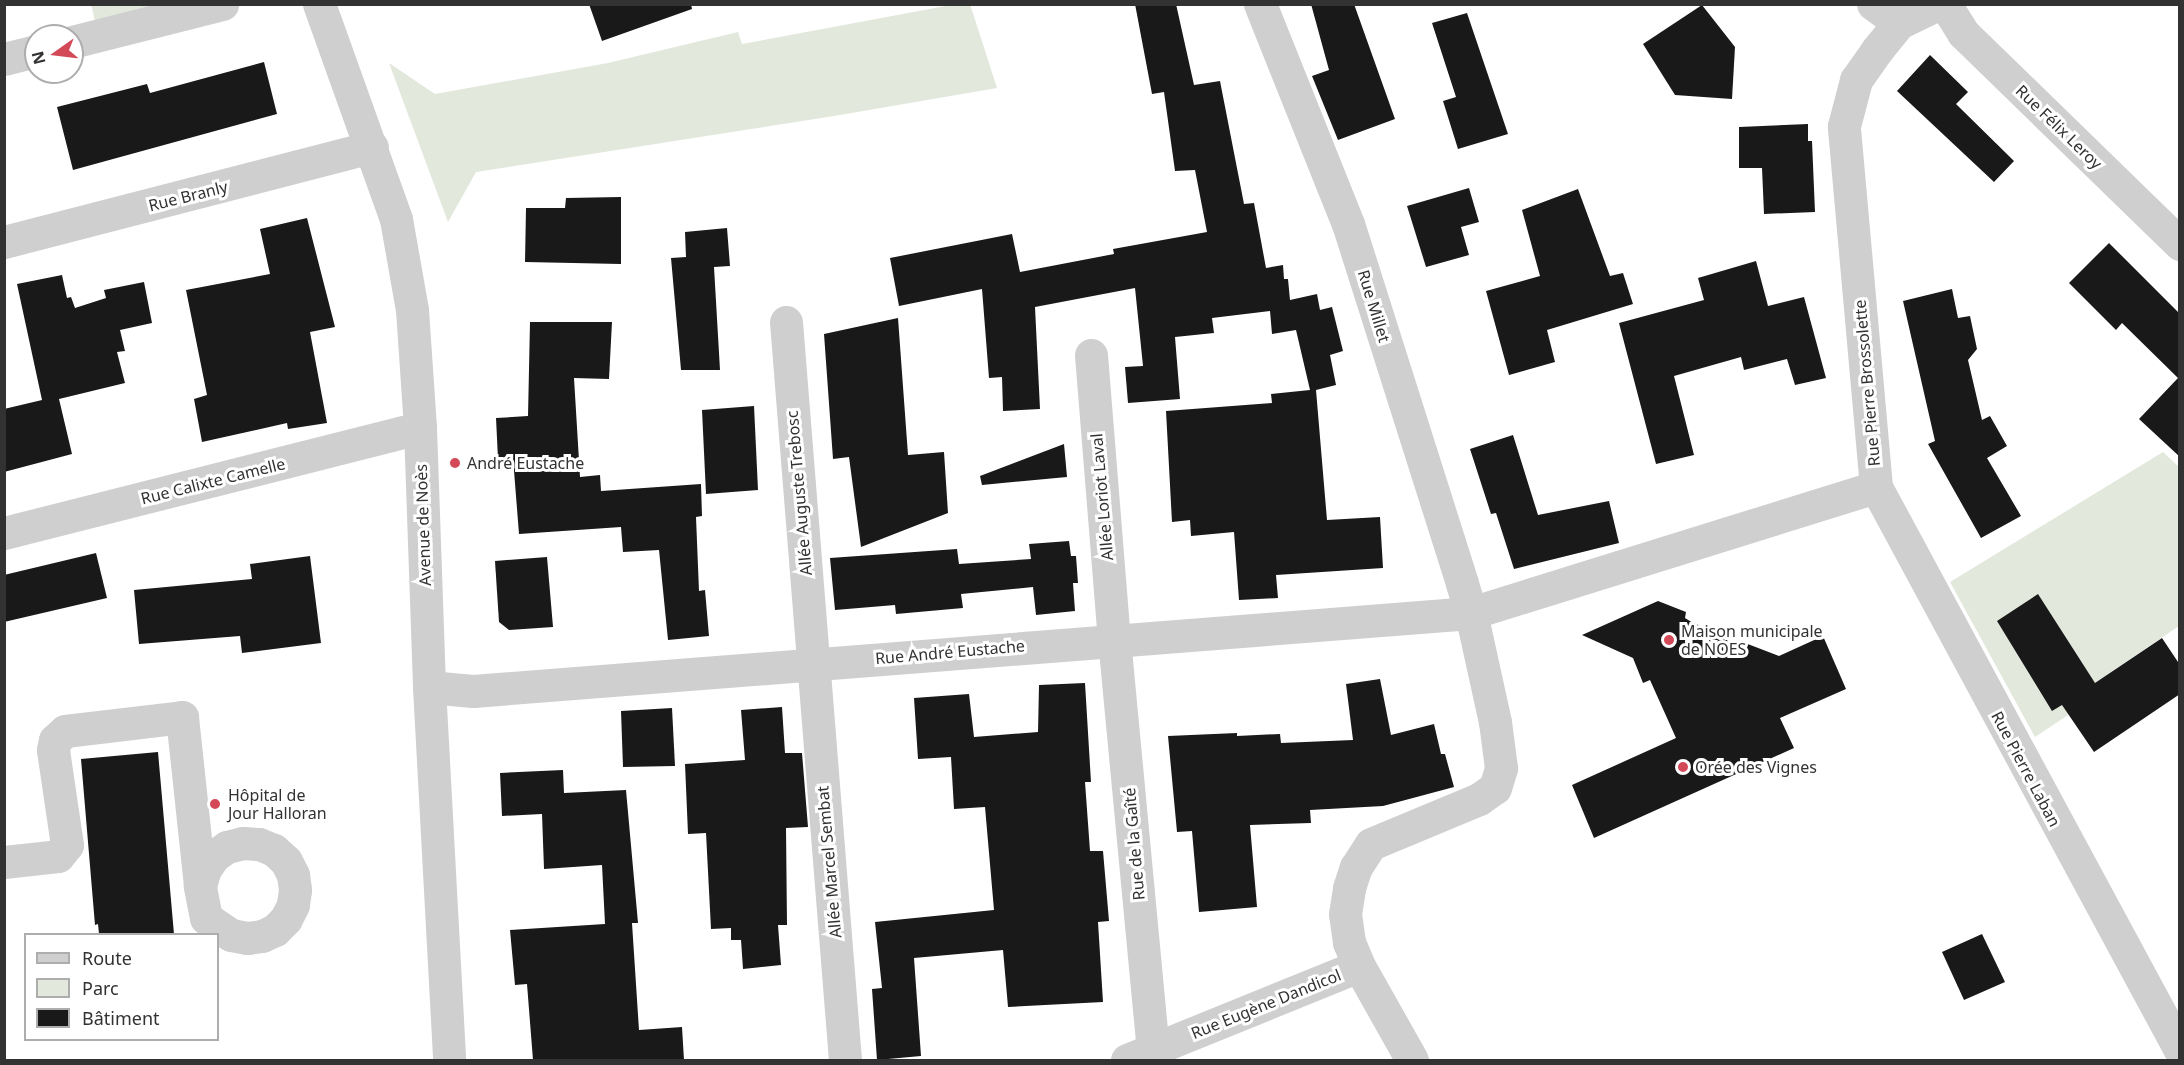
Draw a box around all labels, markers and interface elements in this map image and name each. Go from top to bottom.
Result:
north arrow [24,24,84,84]
text: N [26,49,51,67]
street label: Rue Félix Leroy [2012,81,2106,173]
street label: Rue Branly [146,177,230,215]
street label: Rue Millet [1354,267,1394,345]
street label: Rue Pierre Brossolette [1850,299,1884,467]
street label: Allée Auguste Trebosc [782,410,816,576]
street label: Allée Loriot Laval [1087,433,1117,561]
place label: André Eustache [467,453,584,473]
street label: Rue Calixte Camelle [139,454,287,508]
marker: André Eustache [448,456,462,470]
street label: Avenue de Noès [411,464,435,586]
place label: Maison municipale de NOES [1681,621,1823,659]
marker: Maison municipale de NOES [1662,633,1676,647]
street label: Rue André Eustache [874,636,1026,668]
street label: Rue Pierre Laban [1987,708,2065,830]
place label: Orée des Vignes [1695,757,1817,777]
marker: Orée des Vignes [1676,760,1690,774]
place label: Hôpital de Jour Halloran [228,785,327,823]
street label: Allée Marcel Sembat [813,785,845,939]
street label: Rue de la Gaîté [1120,787,1148,901]
marker: Hôpital de Jour Halloran [206,795,224,813]
legend [24,933,219,1041]
text: Route [82,946,132,970]
street label: Rue Eugène Dandicol [1188,965,1344,1043]
text: Parc [82,976,119,1000]
text: Bâtiment [82,1006,160,1030]

